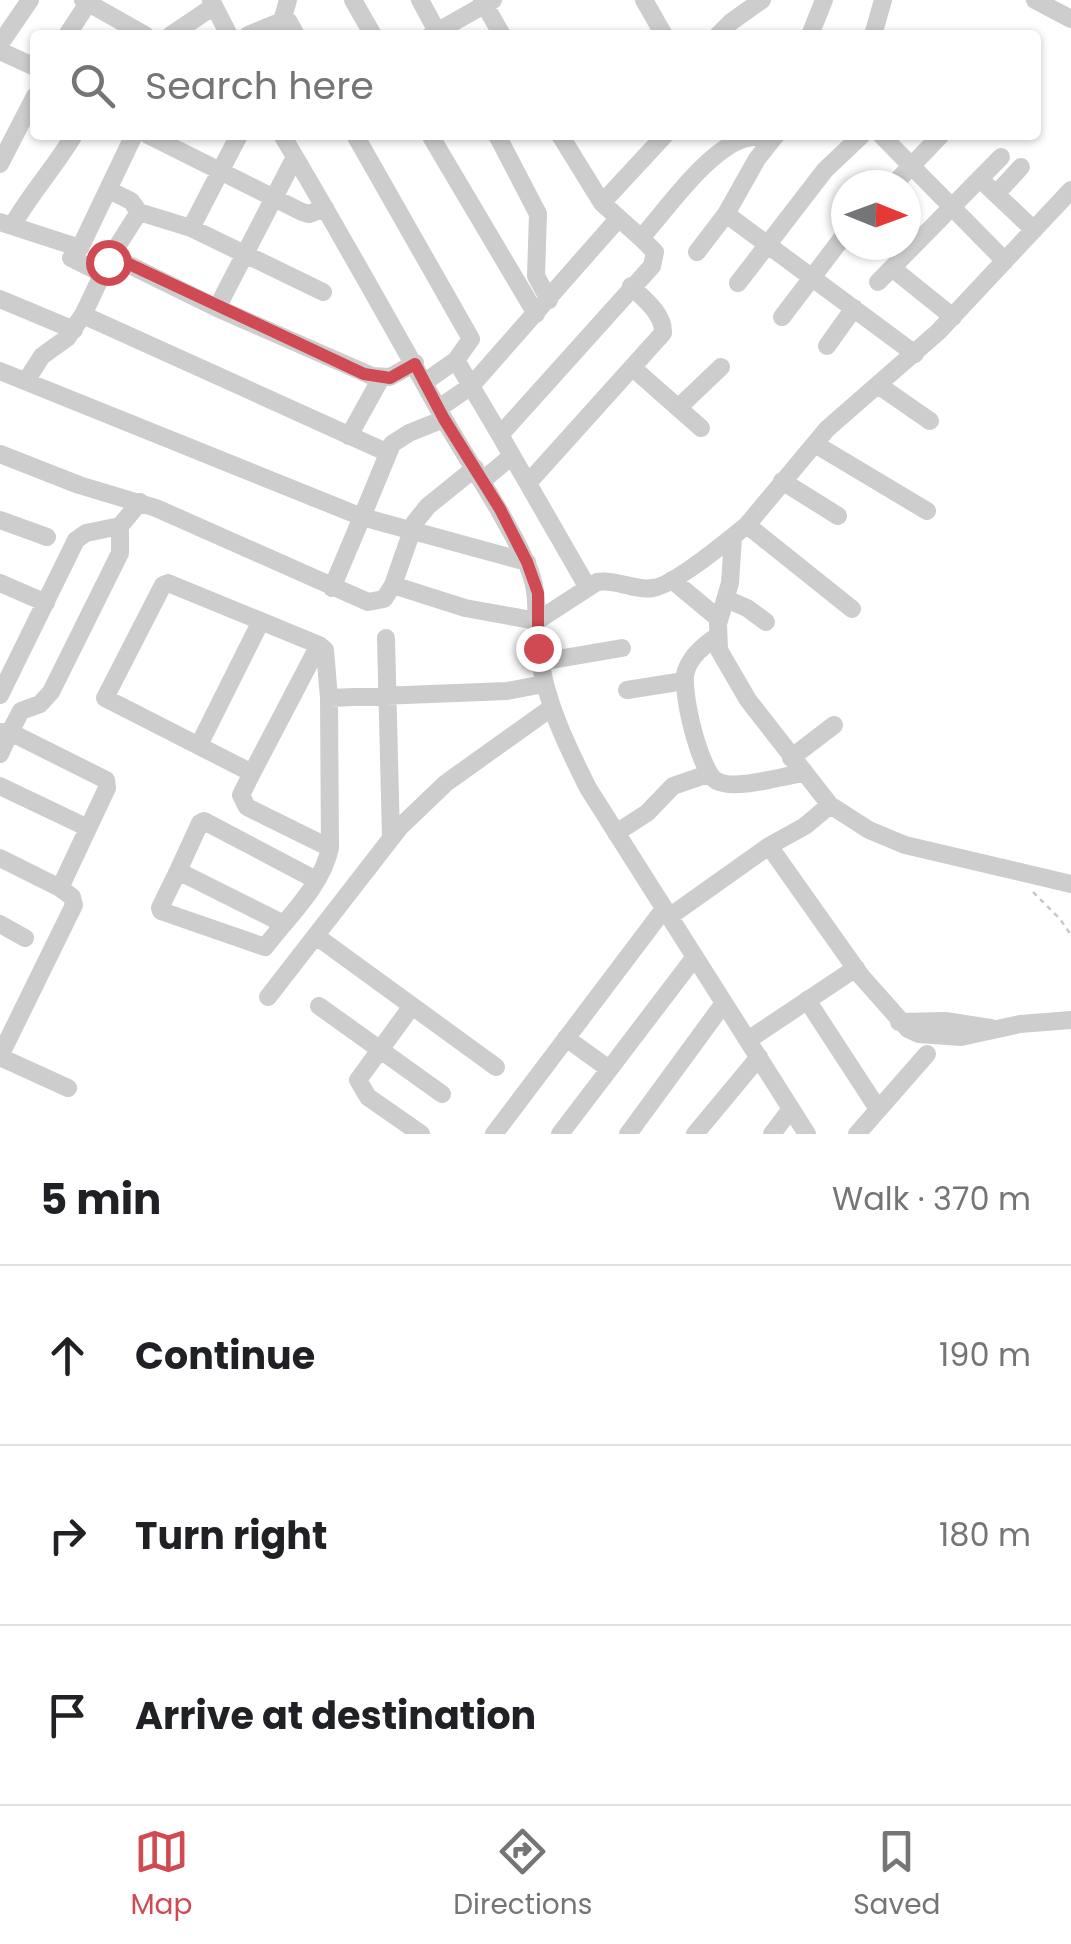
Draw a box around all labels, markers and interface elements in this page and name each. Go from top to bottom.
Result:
search box [30,30,1041,140]
icon: search [65,58,120,113]
text: Search here [145,59,374,112]
north arrow [831,170,921,260]
route start [86,240,132,286]
route end [516,626,562,672]
text: 5 min [40,1170,161,1229]
text: Walk · 370 m [832,1176,1031,1221]
icon: ahead [40,1328,95,1383]
text: Continue [135,1329,315,1382]
text: 190 m [939,1332,1031,1377]
icon: right [40,1508,95,1563]
text: Turn right [135,1509,327,1562]
text: 180 m [939,1512,1031,1557]
icon: arrive [40,1688,95,1743]
text: Arrive at destination [135,1689,536,1742]
tab: Map [130,1824,192,1926]
tab: Directions [453,1824,592,1926]
tab: Saved [853,1824,941,1926]

